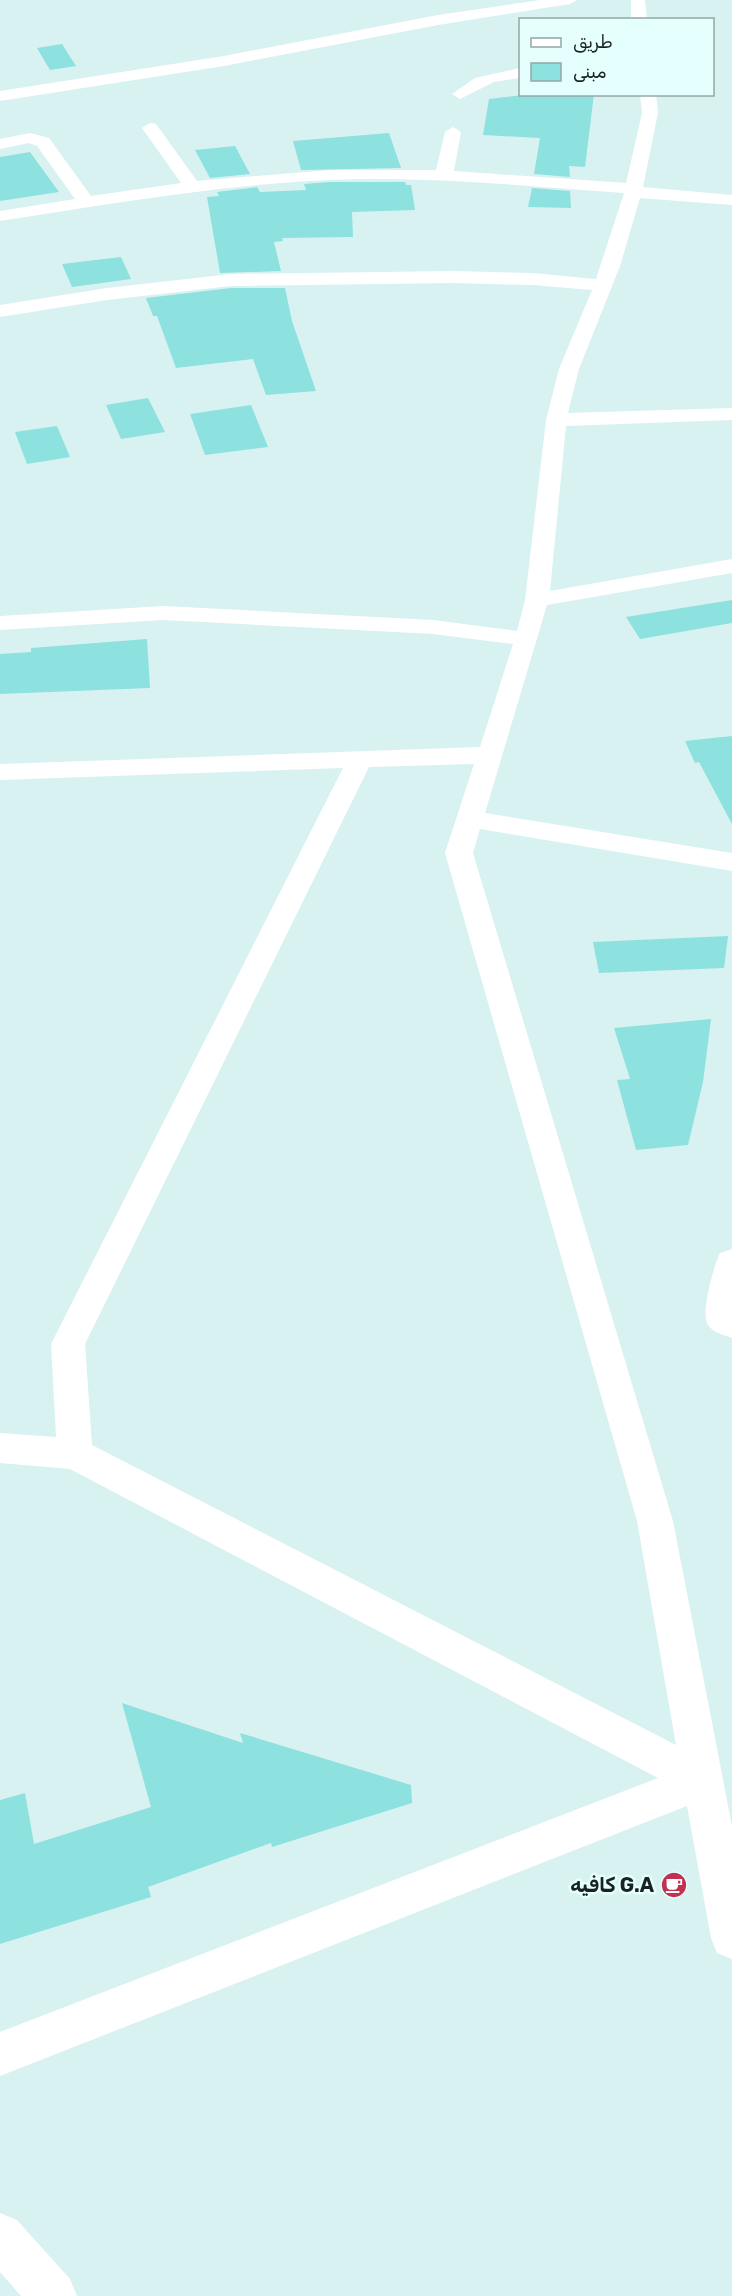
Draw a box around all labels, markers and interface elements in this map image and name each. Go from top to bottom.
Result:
legend [519,18,714,96]
text: طريق [573,31,613,53]
text: مبنى [573,61,607,83]
cafe icon: كافيه G.A [659,1870,689,1900]
place label: كافيه G.A [570,1873,655,1897]

